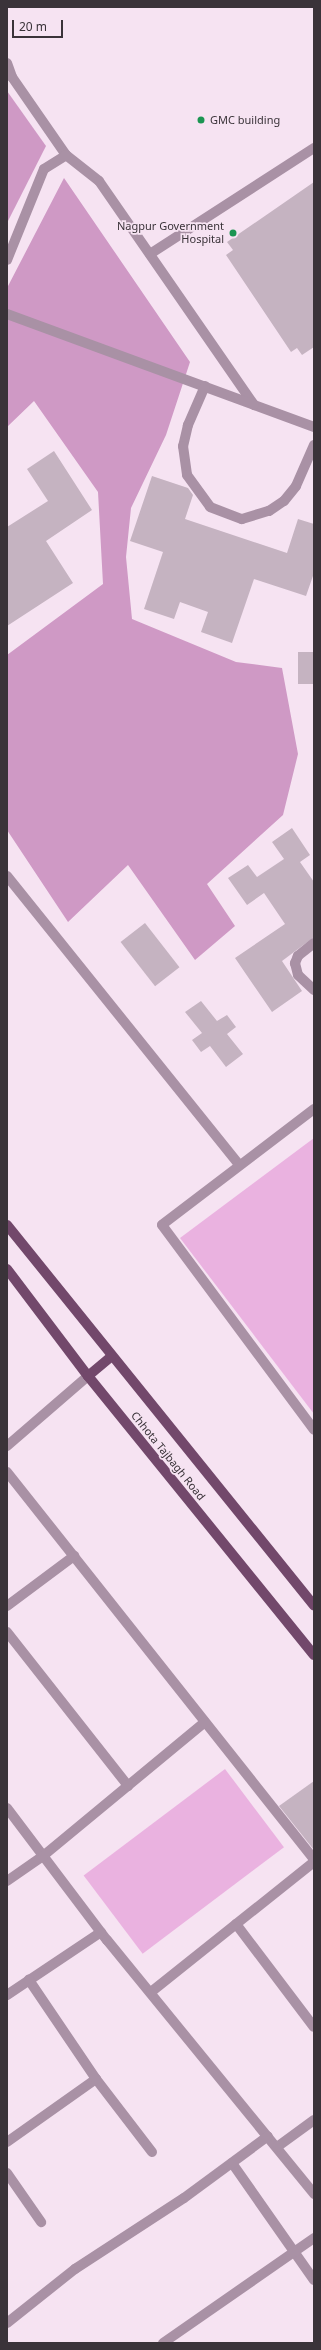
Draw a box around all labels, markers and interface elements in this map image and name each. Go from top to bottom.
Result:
scale bar [14,12,65,38]
text: 20 m [19,18,47,35]
place label: GMC building [210,113,280,127]
marker: GMC building [195,114,207,126]
place label: Nagpur Government Hospital [117,220,224,246]
marker: Nagpur Government Hospital [227,227,239,239]
street label: Chhota Tajbagh Road [128,1409,208,1503]

